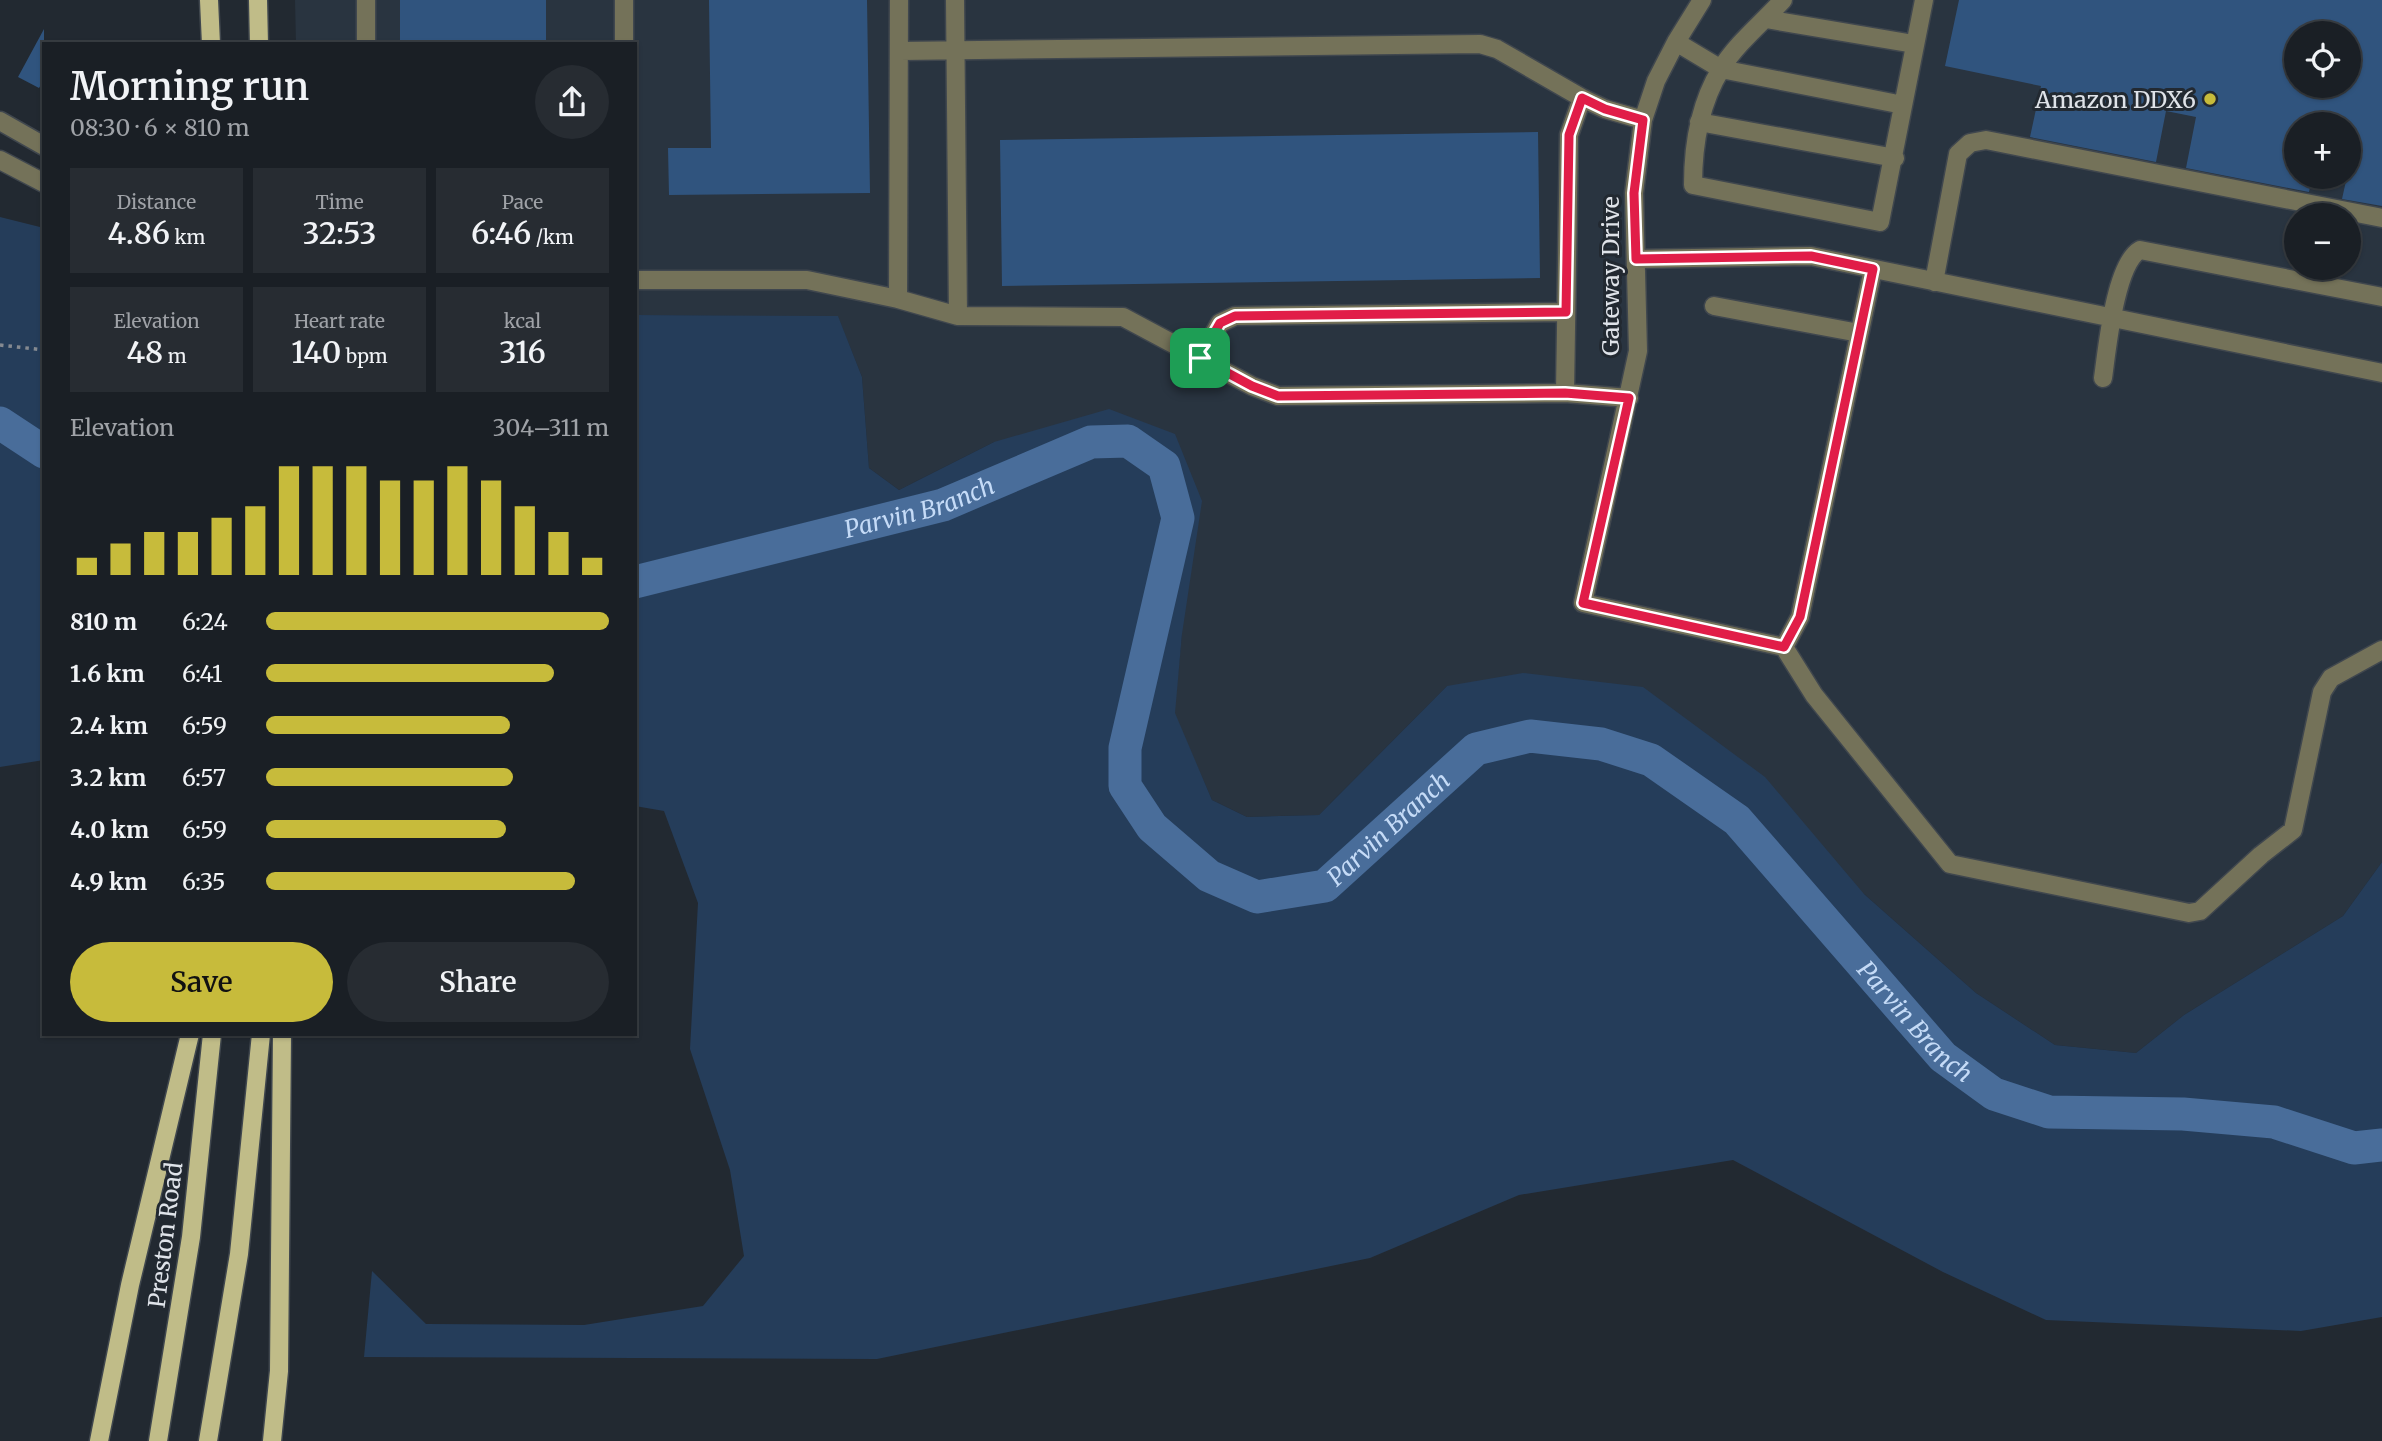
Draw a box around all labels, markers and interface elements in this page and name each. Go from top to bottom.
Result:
map controls [2284,21,2361,280]
button: locate [2284,21,2361,98]
text: Morning run [70,63,309,110]
button: share [535,65,609,139]
place label: Amazon DDX6 [2034,85,2196,114]
marker: Amazon DDX6 [2202,91,2218,107]
button: + [2284,112,2361,189]
text: 08:30 · 6 × 810 m [70,113,250,142]
text: Distance [117,190,196,214]
text: Time [315,190,364,214]
text: Pace [502,190,543,214]
street label: Gateway Drive [1596,196,1625,356]
button: − [2284,203,2361,280]
text: 4.86 [108,214,170,252]
text: 32:53 [303,214,376,252]
text: 6:46 [471,214,531,252]
text: km [170,225,205,249]
text: /km [531,225,574,249]
text: Elevation [113,309,200,333]
text: Heart rate [294,309,385,333]
text: kcal [504,309,541,333]
pin [1170,328,1230,388]
text: 48 [126,333,163,371]
text: 140 [291,333,341,371]
text: 316 [499,333,546,371]
icon: arrive [1181,339,1219,377]
text: m [163,344,187,368]
text: bpm [341,344,388,368]
text: Elevation [70,413,174,442]
text: 304–311 m [493,413,609,442]
water label: Parvin Branch [841,469,999,545]
text: 810 m [70,607,137,636]
text: 6:24 [182,607,228,636]
text: 1.6 km [70,659,145,688]
text: 6:41 [182,659,223,688]
text: 2.4 km [70,711,148,740]
text: 6:59 [182,711,227,740]
text: 3.2 km [70,763,147,792]
text: 6:57 [182,763,226,792]
water label: Parvin Branch [1320,765,1456,892]
text: 4.0 km [70,815,149,844]
text: 6:59 [182,815,227,844]
text: 4.9 km [70,867,147,896]
text: 6:35 [182,867,225,896]
button: Save [70,942,333,1022]
button: Share [347,942,609,1022]
water label: Parvin Branch [1851,954,1979,1089]
street label: Preston Road [142,1160,188,1309]

